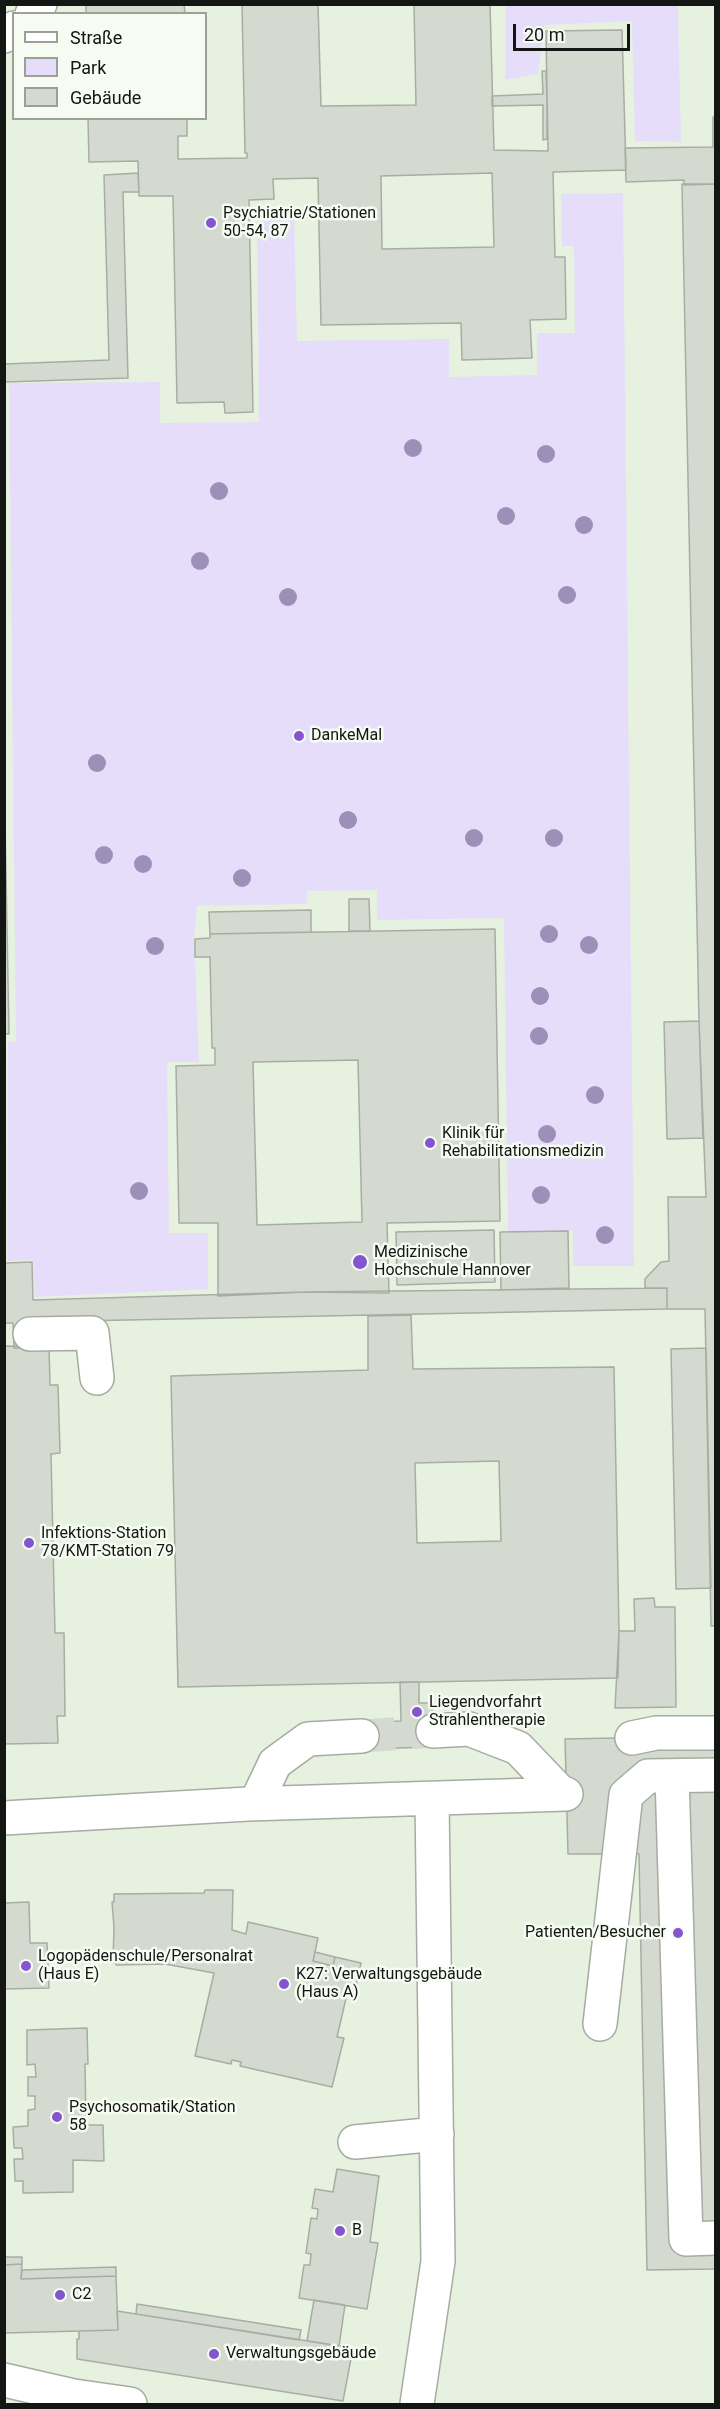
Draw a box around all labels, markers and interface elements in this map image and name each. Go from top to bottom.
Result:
legend [12,12,207,120]
scale bar [516,12,633,50]
text: 20 m [524,24,564,45]
text: Straße [70,27,122,48]
text: Park [70,57,106,78]
text: Gebäude [70,87,141,108]
place label: Psychiatrie/Stationen 50-54, 87 [223,204,376,242]
marker: Psychiatrie/Stationen 50-54, 87 [204,216,218,230]
place label: DankeMal [311,726,382,746]
marker: DankeMal [292,729,306,743]
place label: Klinik für Rehabilitationsmedizin [442,1124,604,1162]
marker: Klinik für Rehabilitationsmedizin [423,1136,437,1150]
place label: Medizinische Hochschule Hannover [374,1243,531,1281]
marker: Medizinische Hochschule Hannover [351,1253,369,1271]
place label: Infektions-Station 78/KMT-Station 79 [41,1524,174,1562]
marker: Infektions-Station 78/KMT-Station 79 [22,1536,36,1550]
place label: Liegendvorfahrt Strahlentherapie [429,1693,545,1731]
marker: Liegendvorfahrt Strahlentherapie [410,1705,424,1719]
place label: Patienten/Besucher [525,1923,666,1943]
marker: Patienten/Besucher [671,1926,685,1940]
place label: Logopädenschule/Personalrat (Haus E) [38,1947,253,1985]
marker: Logopädenschule/Personalrat (Haus E) [19,1959,33,1973]
place label: K27: Verwaltungsgebäude (Haus A) [296,1965,482,2003]
marker: K27: Verwaltungsgebäude (Haus A) [277,1977,291,1991]
place label: Psychosomatik/Station 58 [69,2098,236,2136]
marker: Psychosomatik/Station 58 [50,2110,64,2124]
place label: B [352,2221,362,2241]
marker: B [333,2224,347,2238]
place label: C2 [72,2285,91,2305]
marker: C2 [53,2288,67,2302]
place label: Verwaltungsgebäude [226,2344,376,2364]
marker: Verwaltungsgebäude [207,2347,221,2361]

